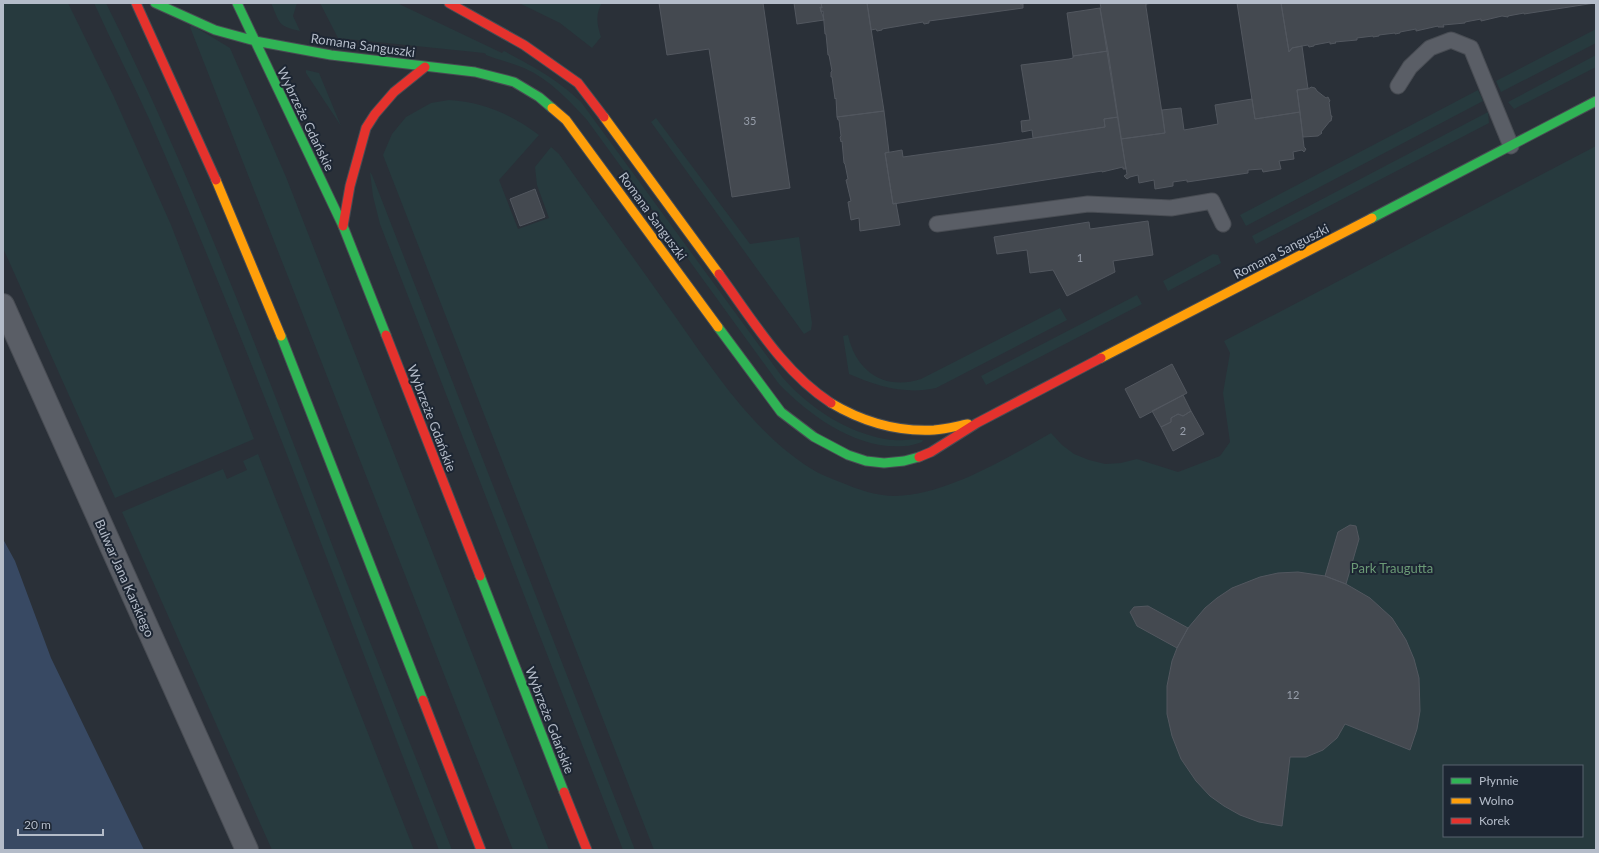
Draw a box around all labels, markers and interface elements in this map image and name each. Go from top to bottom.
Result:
street label: Romana Sanguszki [310,30,416,60]
street label: Wybrzeże Gdańskie [274,65,338,173]
house number: 35 [744,114,756,127]
street label: Romana Sanguszki [616,169,690,263]
street label: Romana Sanguszki [1230,220,1332,282]
house number: 1 [1077,251,1083,264]
street label: Wybrzeże Gdańskie [404,362,460,474]
house number: 2 [1180,424,1186,437]
street label: Bulwar Jana Karskiego [92,517,158,639]
park label: Park Traugutta [1351,560,1433,576]
street label: Wybrzeże Gdańskie [522,664,578,776]
house number: 12 [1287,688,1299,701]
legend [1443,765,1583,837]
text: Płynnie [1479,773,1519,788]
text: Wolno [1479,793,1514,808]
scale bar [18,811,103,837]
text: Korek [1479,813,1511,828]
text: 20 m [24,817,51,832]

